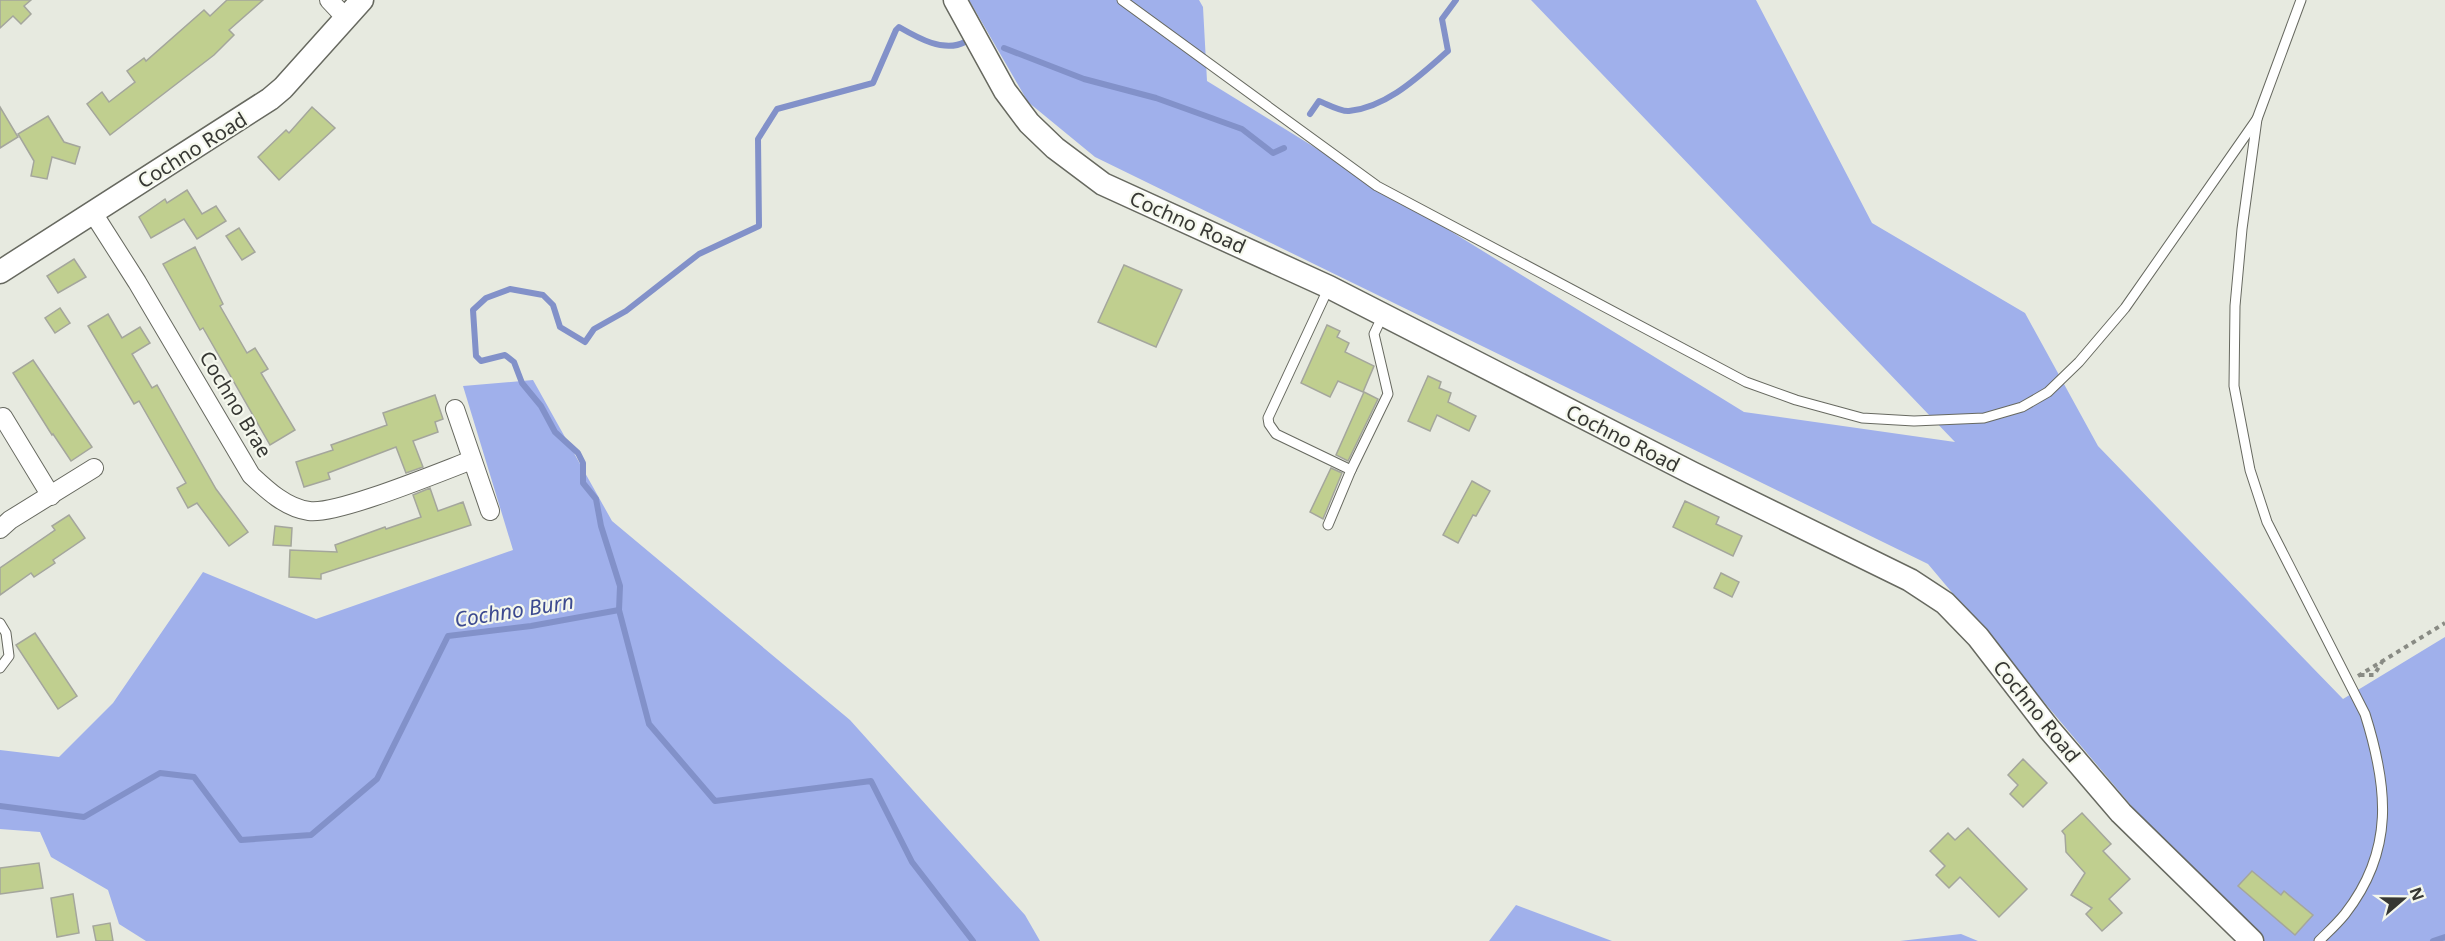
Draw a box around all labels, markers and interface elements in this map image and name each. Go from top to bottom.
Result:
street label: Cochno Road [132,106,252,194]
street label: Cochno Road [1126,184,1250,260]
street label: Cochno Brae [194,346,278,462]
street label: Cochno Road [1561,398,1685,478]
water label: Cochno Burn [452,587,576,633]
street label: Cochno Road [1987,654,2087,768]
north arrow [2373,869,2433,929]
text: N [2405,884,2430,904]

